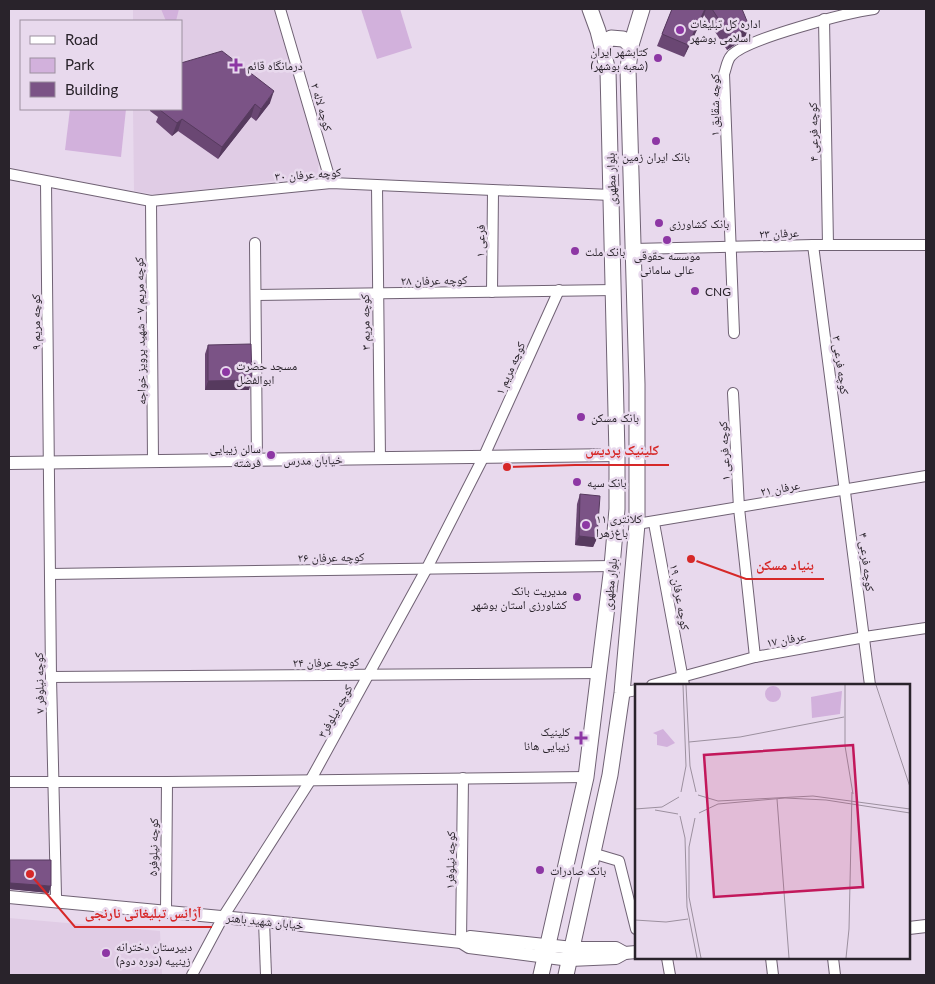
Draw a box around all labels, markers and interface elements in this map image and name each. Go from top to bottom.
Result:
place label: اداره کل تبلیغات اسلامی بوشهر [689,16,761,45]
legend [20,20,182,110]
marker: اداره کل تبلیغات اسلامی بوشهر [674,24,686,36]
text: Road [65,30,98,48]
place label: کتابشهر ایران (شعبه بوشهر) [590,44,648,73]
marker: کتابشهر ایران (شعبه بوشهر) [652,52,664,64]
text: Park [65,55,95,73]
marker: درمانگاه قائم [229,58,243,72]
place label: درمانگاه قائم [247,58,303,74]
street label: کوچه شقایق ۱ [707,74,722,136]
text: Building [65,80,118,98]
street label: کوچه لاله ۲ [308,81,336,133]
street label: کوچه فرعی ۴ [805,102,821,162]
marker: بانک ایران زمین [650,135,662,147]
place label: بانک ایران زمین [622,149,690,164]
street label: بلوار مطهری [603,153,620,205]
street label: کوچه عرفان ۳۰ [274,164,342,184]
place label: بانک کشاورزی [669,216,729,231]
marker: بانک کشاورزی [653,217,665,229]
street label: فرعی ۱ [472,225,488,257]
street label: عرفان ۲۳ [759,225,799,241]
marker: موسسه حقوقی عالی سامانی [661,234,673,246]
place label: بانک ملت [585,244,625,259]
marker: بانک ملت [569,245,581,257]
place label: موسسه حقوقی عالی سامانی [634,248,700,277]
street label: کوچه مریم ۷ - شهید پرویز خواجه [131,257,150,405]
street label: کوچه عرفان ۲۸ [401,272,467,288]
place label: CNG [705,284,731,299]
marker: CNG [689,285,701,297]
street label: کوچه مریم ۹ [28,294,44,350]
street label: کوچه مریم ۳ [357,294,374,350]
street label: کوچه فرعی ۳ [829,335,853,395]
street label: کوچه مریم ۱ [492,339,529,397]
place label: مسجد حضرت ابوالفضل [236,358,297,387]
marker: مسجد حضرت ابوالفضل [220,366,232,378]
place label: بانک مسکن [591,410,639,425]
marker: بانک مسکن [575,411,587,423]
street label: کوچه فرعی ۱ [715,421,733,481]
callout: کلینیک پردیس [575,436,669,465]
place label: سالن زیبایی فرشته [210,441,261,470]
text: کلینیک پردیس [585,441,659,459]
marker: سالن زیبایی فرشته [265,449,277,461]
street label: خیابان مدرس [283,452,343,468]
place label: بانک سپه [587,475,627,490]
marker: بانک سپه [571,476,583,488]
street label: عرفان ۲۱ [759,477,801,499]
place label: کلانتری ۱۱ باغ‌زهرا [596,511,642,541]
marker: کلانتری ۱۱ باغ‌زهرا [580,519,592,531]
street label: کوچه فرعی ۴ [856,532,878,592]
street label: کوچه عرفان ۲۶ [298,549,364,565]
callout: بنیاد مسکن [746,550,824,579]
text: بنیاد مسکن [756,556,814,574]
street label: بلوار مطهری [600,557,621,611]
street label: کوچه عرفان ۱۹ [667,563,693,631]
place label: مدیریت بانک کشاورزی استان بوشهر [470,583,567,612]
marker: مدیریت بانک کشاورزی استان بوشهر [571,591,583,603]
street label: عرفان ۱۷ [765,628,807,650]
street label: کوچه نیلوفر ۷ [31,652,47,714]
street label: کوچه عرفان ۲۴ [293,654,359,670]
street label: کوچه نیلوفر۳ [314,682,356,740]
inset map [635,684,910,959]
place label: کلینیک زیبایی هانا [524,724,570,753]
marker: کلینیک زیبایی هانا [574,731,588,745]
street label: کوچه نیلوفر۵ [145,818,161,876]
street label: کوچه نیلوفر۱ [442,831,458,889]
place label: بانک صادرات [550,863,606,878]
marker: بانک صادرات [534,864,546,876]
callout: آژانس تبلیغاتی نارنجی [75,898,212,927]
text: آژانس تبلیغاتی نارنجی [85,904,201,922]
street label: خیابان شهید باهنر [225,909,305,933]
place label: دبیرستان دخترانه زینبیه (دوره دوم) [116,939,192,969]
marker: دبیرستان دخترانه زینبیه (دوره دوم) [100,947,112,959]

